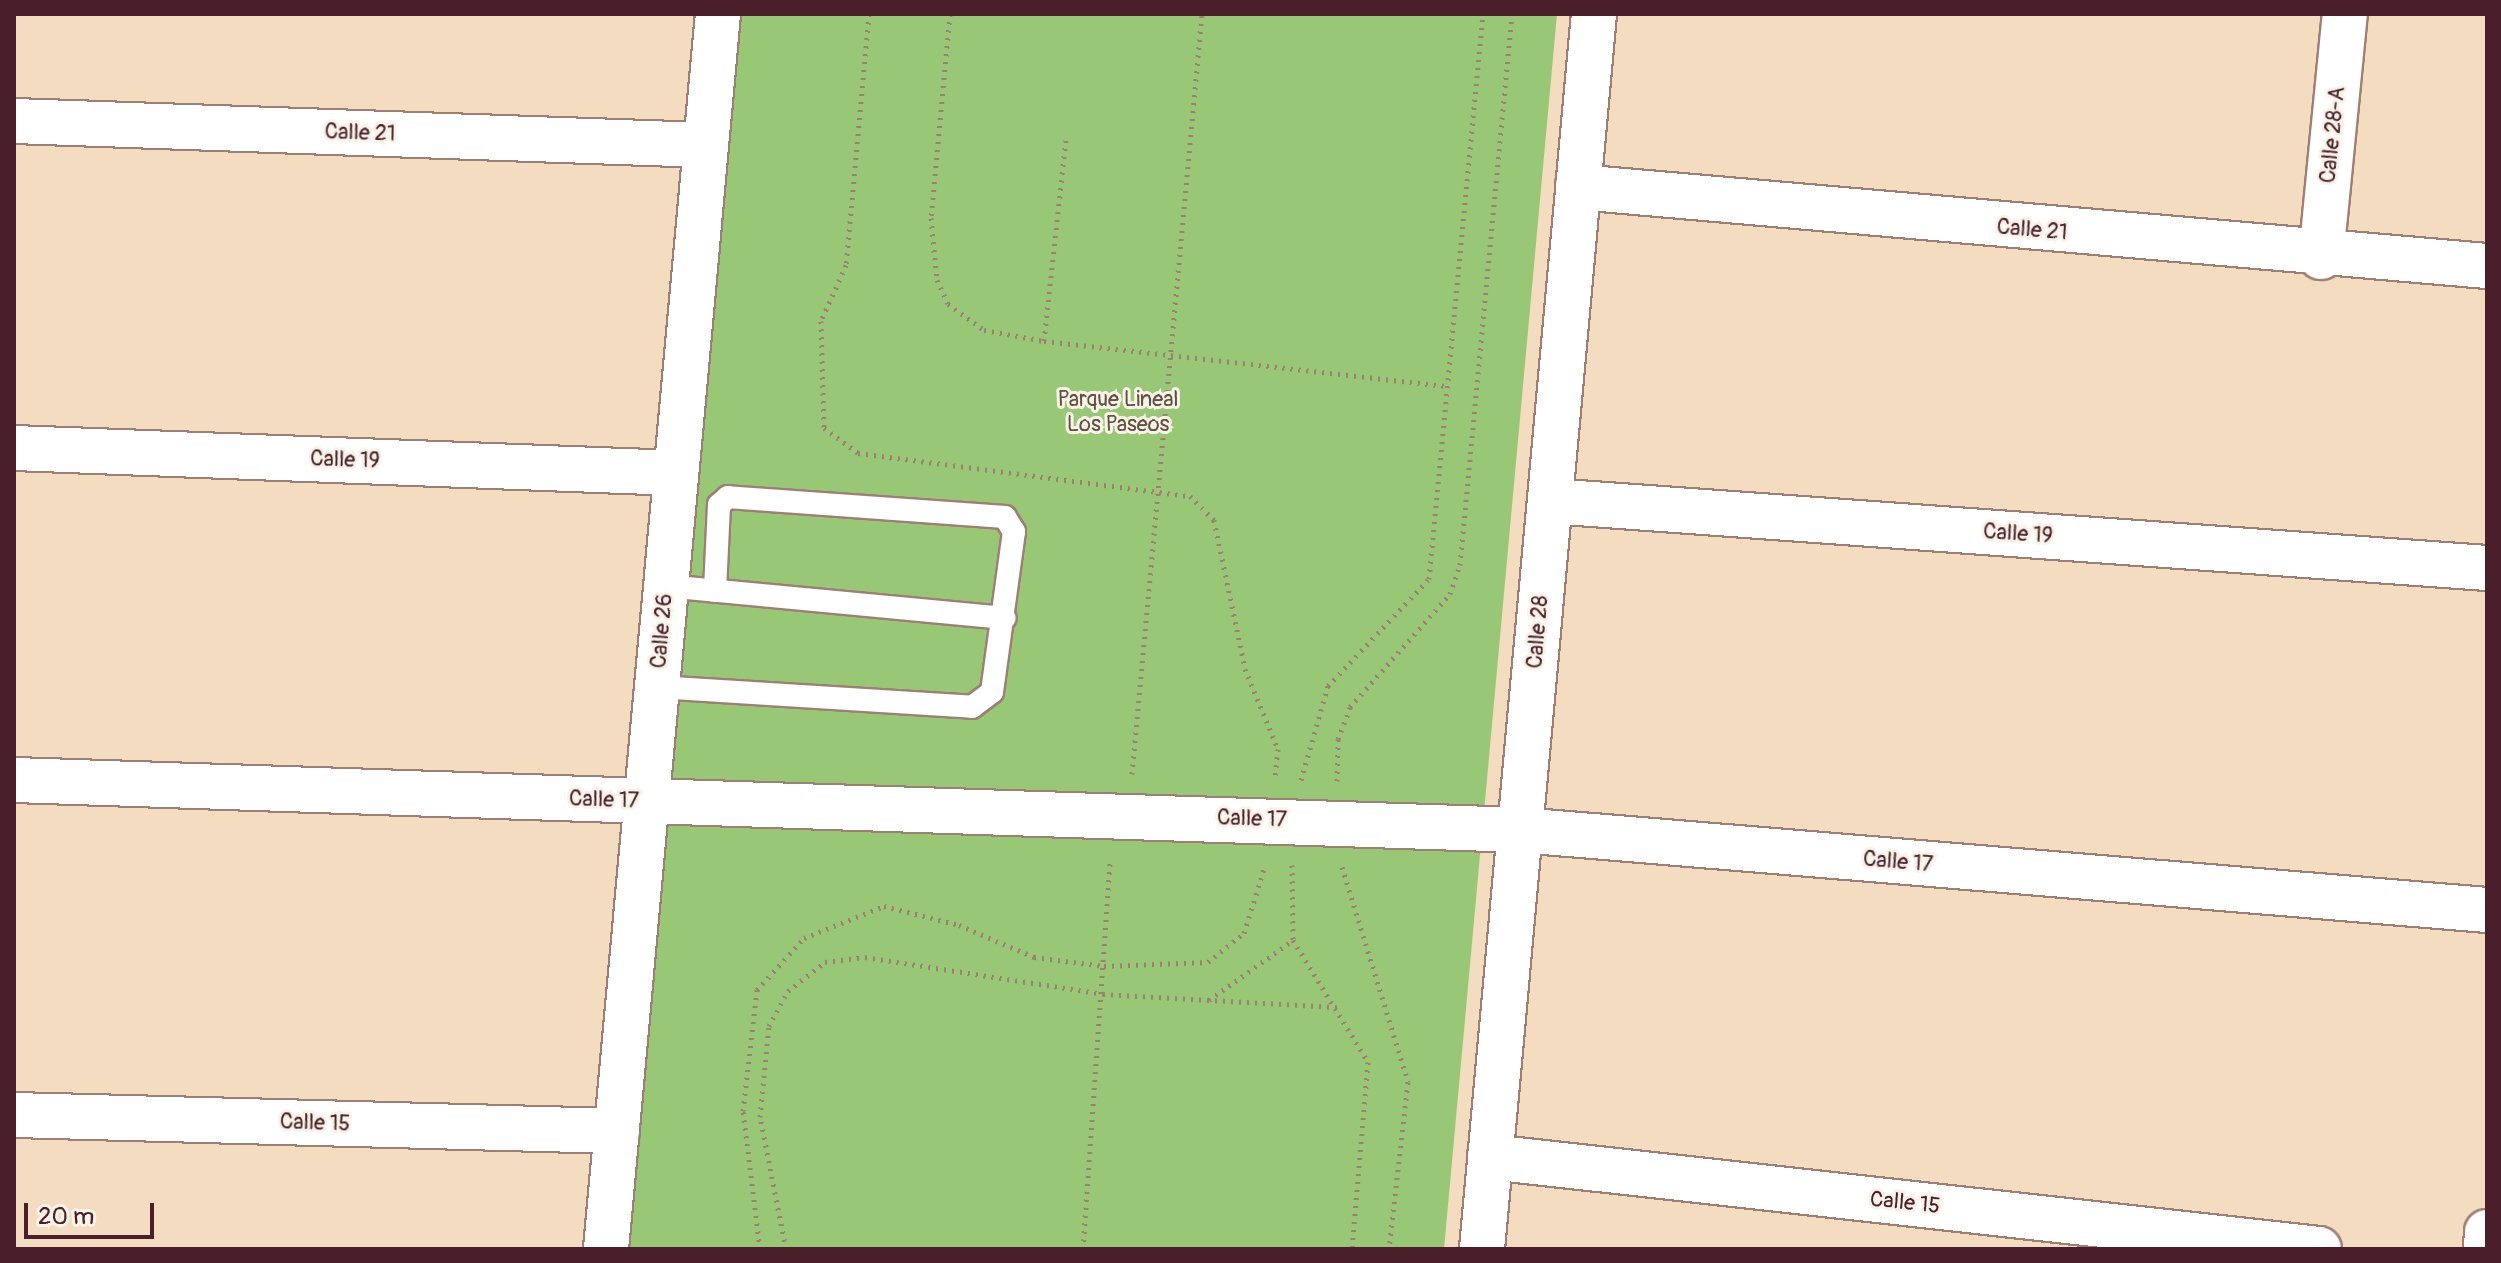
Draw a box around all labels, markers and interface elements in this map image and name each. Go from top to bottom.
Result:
street label: Calle 28-A [2315,85,2351,185]
street label: Calle 21 [324,119,396,147]
street label: Calle 21 [1996,214,2068,246]
park label: Parque Lineal Los Paseos [1057,386,1179,438]
street label: Calle 19 [310,446,380,474]
street label: Calle 19 [1982,518,2054,550]
street label: Calle 26 [646,592,678,670]
street label: Calle 28 [1522,594,1554,670]
street label: Calle 17 [568,786,640,814]
street label: Calle 17 [1216,805,1288,833]
street label: Calle 17 [1862,846,1934,878]
street label: Calle 15 [279,1109,351,1137]
street label: Calle 15 [1869,1186,1941,1220]
scale bar [28,1187,158,1237]
text: 20 m [38,1202,94,1231]

